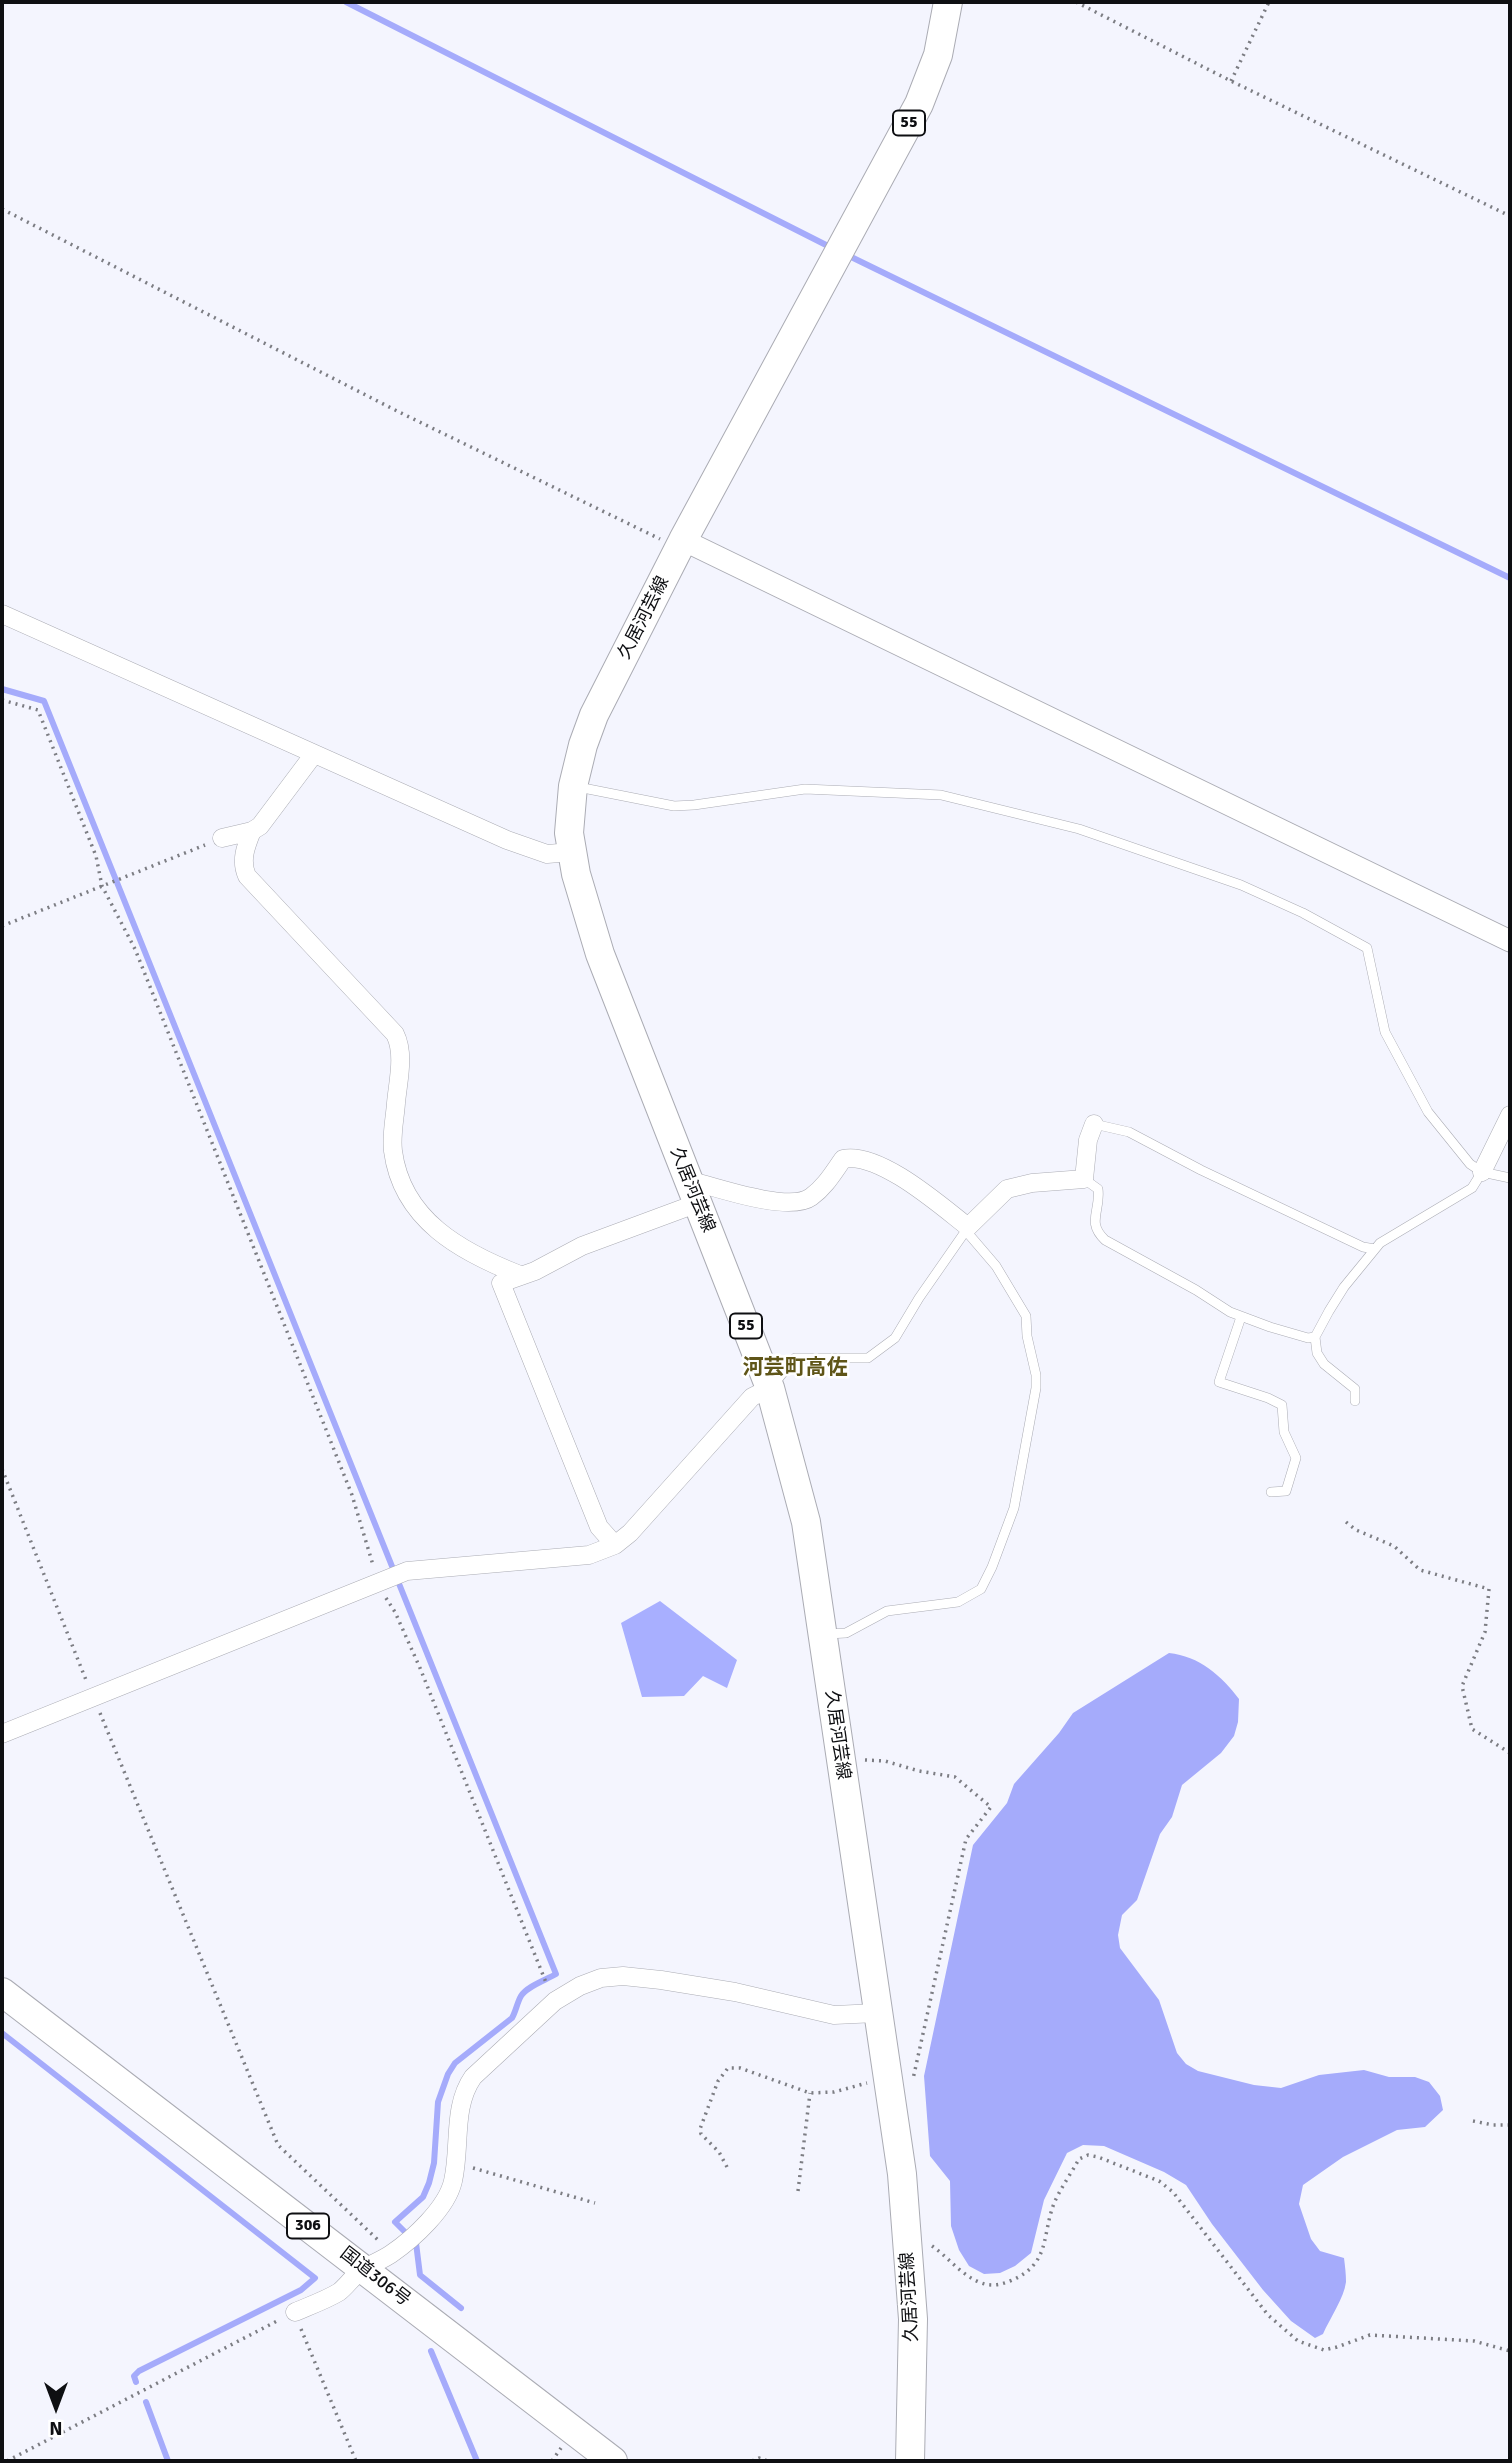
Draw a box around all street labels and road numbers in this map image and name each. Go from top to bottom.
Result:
road number: 55 [893,111,925,136]
street label: 久居河芸線 [614,573,674,663]
street label: 久居河芸線 [665,1144,719,1236]
road number: 55 [730,1314,762,1338]
street label: 久居河芸線 [820,1689,854,1781]
road number: 306 [287,2214,329,2238]
street label: 国道306号 [336,2243,414,2311]
street label: 久居河芸線 [897,2251,923,2343]

